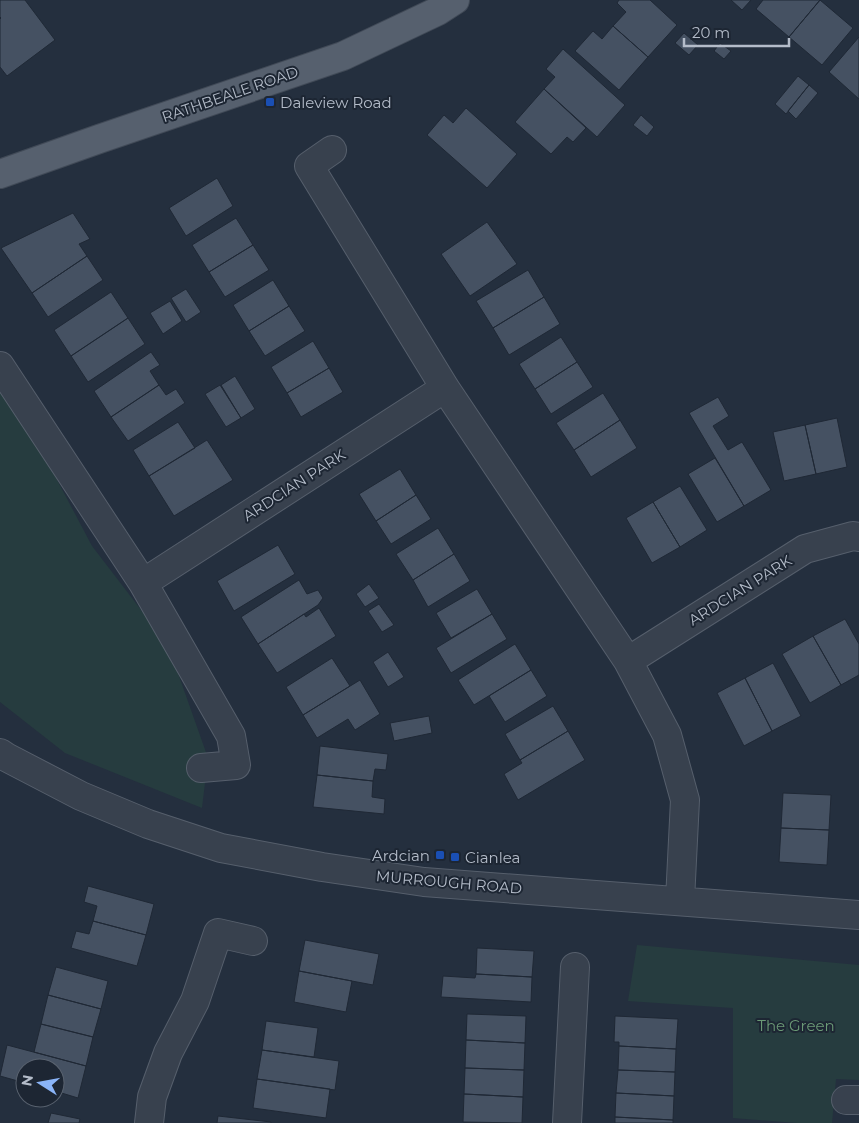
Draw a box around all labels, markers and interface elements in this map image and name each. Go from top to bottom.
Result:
scale bar [684,15,789,47]
text: 20 m [692,23,730,42]
street label: RATHBEALE ROAD [159,62,301,126]
place label: Daleview Road [280,93,392,112]
marker: Daleview Road [264,96,276,108]
street label: ARDCIAN PARK [239,445,349,525]
street label: ARDCIAN PARK [685,550,796,629]
place label: Ardcian [372,846,430,865]
place label: Cianlea [465,848,520,867]
marker: Ardcian [434,849,446,861]
marker: Cianlea [449,851,461,863]
street label: MURROUGH ROAD [375,866,523,898]
park label: The Green [757,1016,835,1035]
north arrow [15,1058,65,1108]
text: N [17,1073,37,1088]

